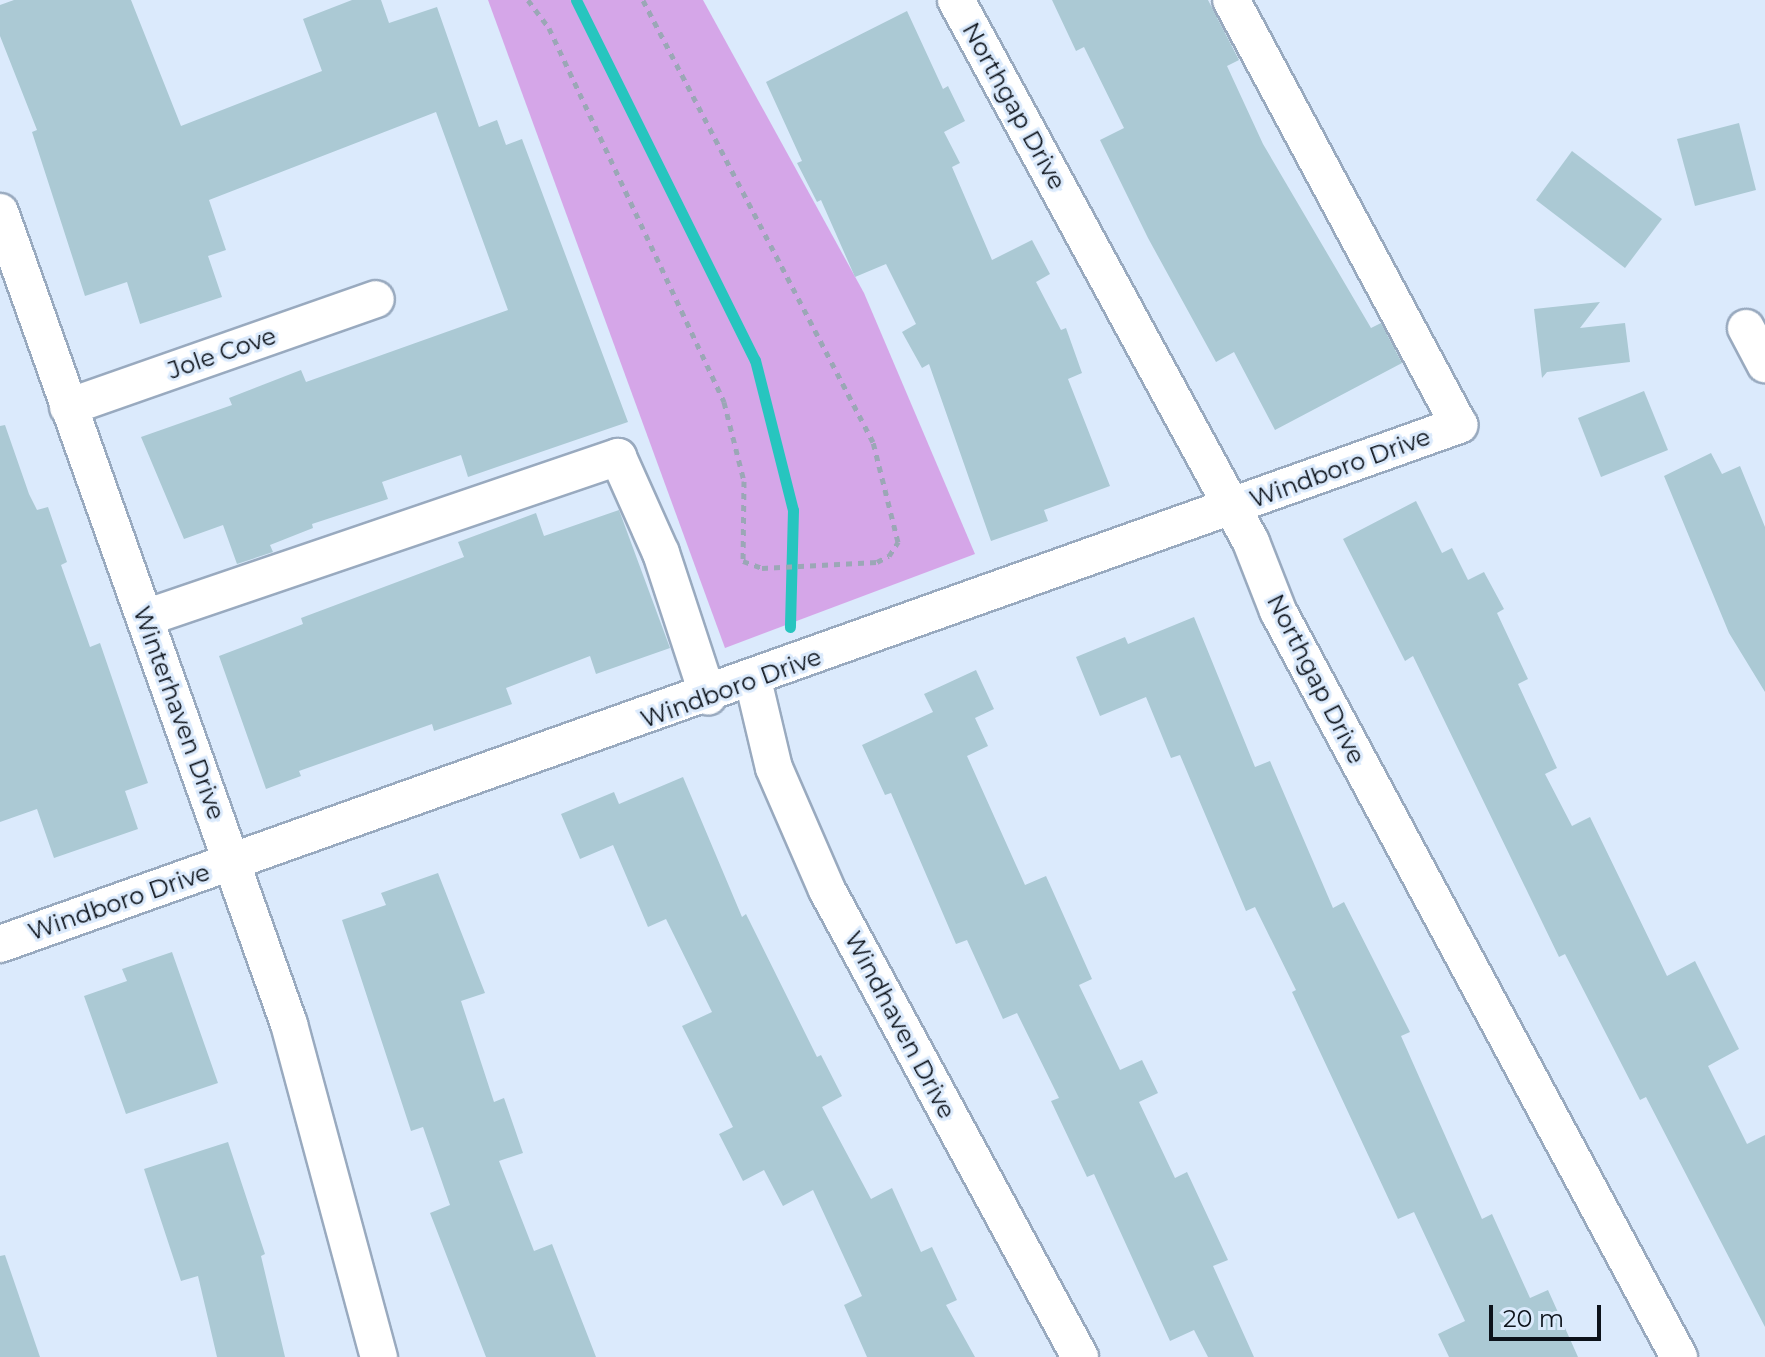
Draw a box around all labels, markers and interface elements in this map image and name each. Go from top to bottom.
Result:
street label: Northgap Drive [956,17,1072,195]
street label: Jole Cove [164,321,280,385]
street label: Windboro Drive [1246,422,1434,514]
street label: Northgap Drive [1261,589,1371,769]
street label: Winterhaven Drive [127,602,231,824]
street label: Windboro Drive [637,642,825,734]
street label: Windboro Drive [24,857,214,947]
street label: Windhaven Drive [838,926,962,1124]
scale bar [1493,1289,1605,1339]
text: 20 m [1503,1304,1564,1333]

